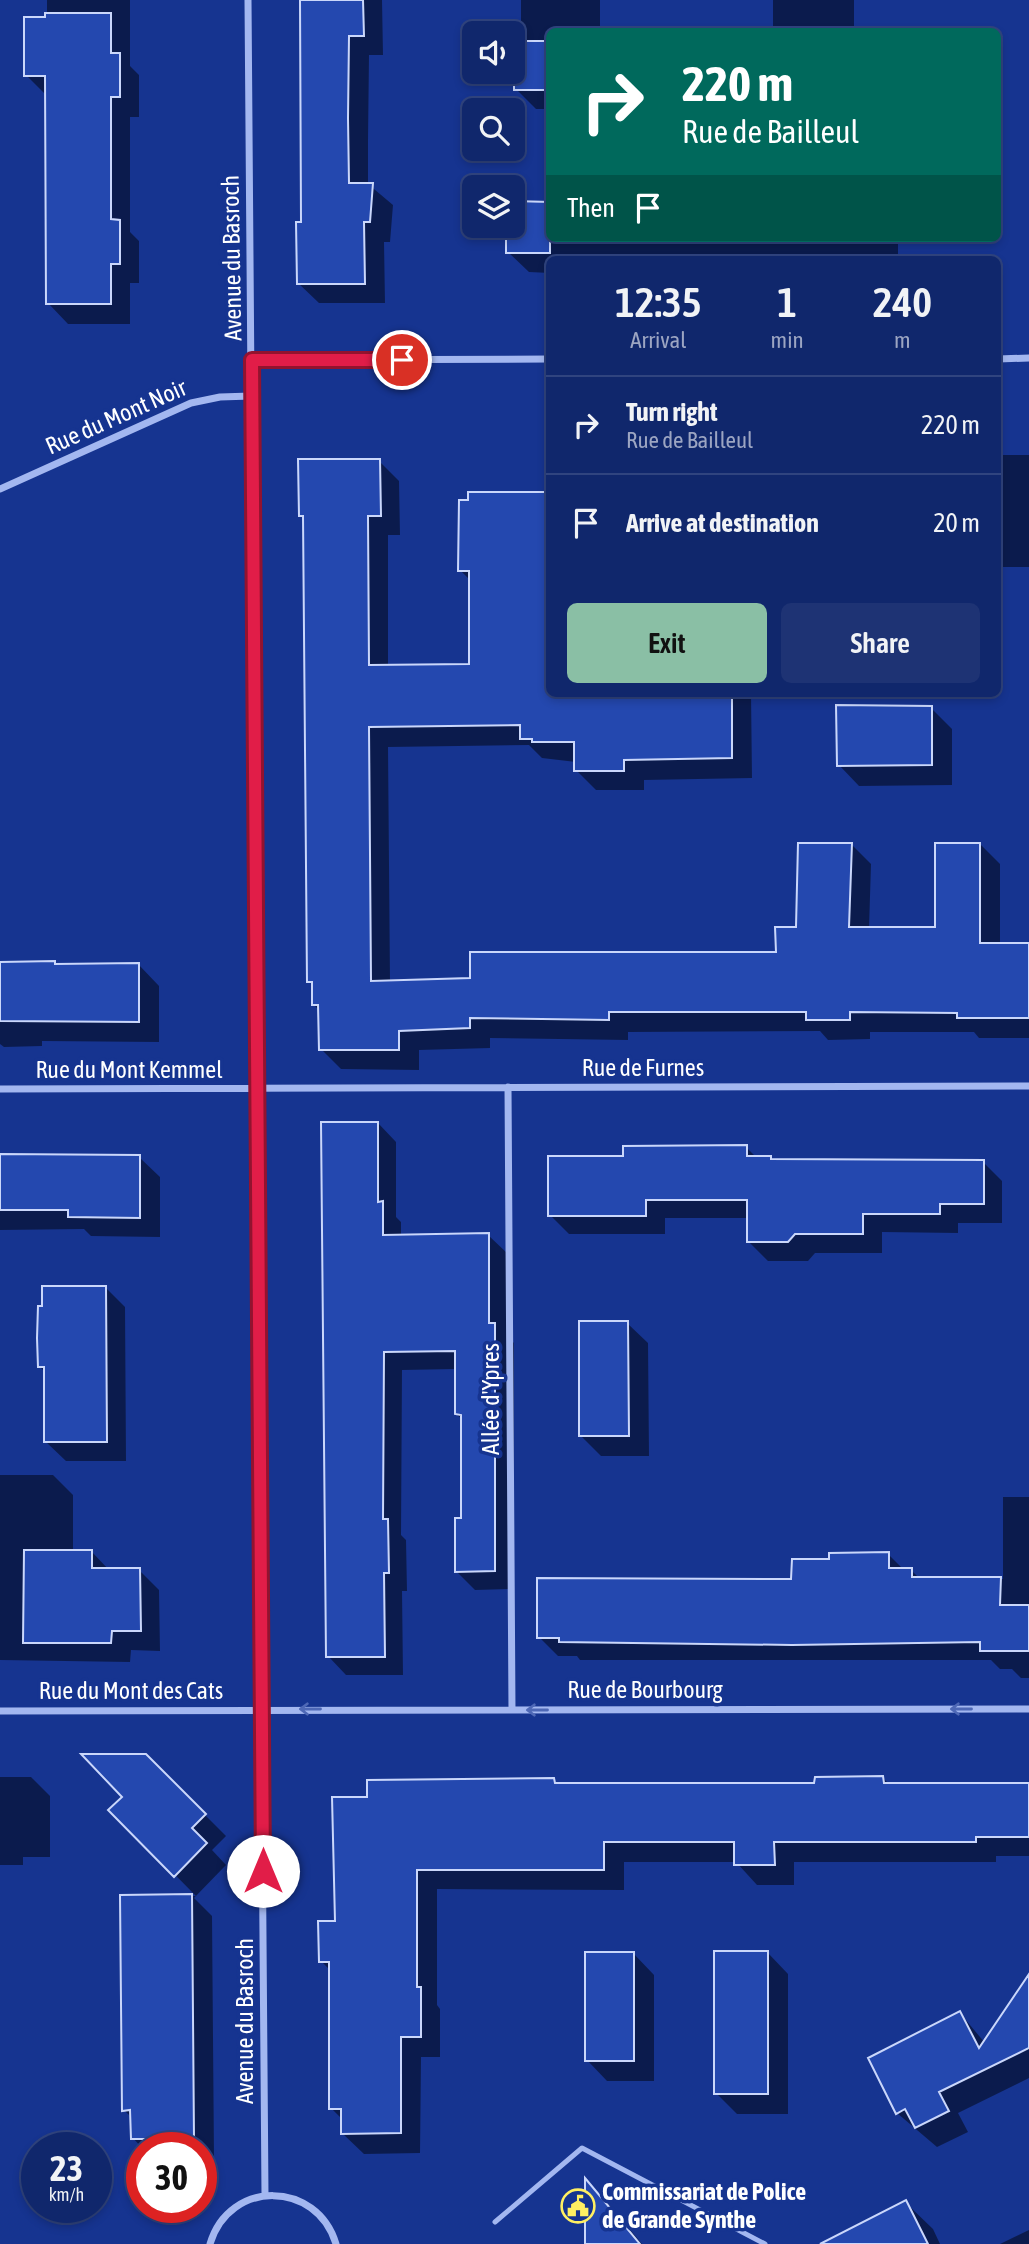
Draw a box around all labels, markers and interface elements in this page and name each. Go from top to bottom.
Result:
map controls [462,21,525,238]
button: sound [462,21,525,84]
text: 220 m [682,55,793,111]
icon: right [567,56,658,147]
button: search [462,98,525,161]
text: Rue de Bailleul [682,113,859,150]
street label: Avenue du Basroch [217,175,246,341]
button: layers [462,175,525,238]
icon: arrive [629,189,667,227]
text: Then [567,193,615,223]
text: 12:35 [615,278,702,326]
text: 1 [777,278,797,326]
text: 240 [873,278,932,326]
text: Arrival [630,327,686,353]
text: min [771,327,804,353]
text: m [894,327,911,353]
pin [372,330,432,390]
icon: arrive [383,341,421,379]
street label: Rue du Mont Noir [41,373,191,460]
text: Turn right [626,397,717,427]
icon: right [567,406,605,444]
text: 220 m [921,410,980,440]
text: Rue de Bailleul [626,427,753,453]
icon: arrive [567,504,605,542]
text: Arrive at destination [626,508,819,538]
text: 20 m [933,508,980,538]
button: Exit [567,603,767,683]
button: Share [781,603,980,683]
street label: Rue de Furnes [582,1054,704,1081]
street label: Rue du Mont Kemmel [35,1056,223,1083]
street label: Allée d'Ypres [477,1343,504,1455]
street label: Rue de Bourbourg [567,1676,723,1703]
street label: Rue du Mont des Cats [39,1677,223,1704]
one-way arrow [299,1702,322,1716]
one-way arrow [950,1702,973,1716]
one-way arrow [526,1703,549,1717]
position arrow [226,1834,300,1908]
street label: Avenue du Basroch [231,1938,258,2104]
speed limit sign: 30 [126,2132,217,2223]
text: 23 [50,2148,83,2188]
place label: Commissariat de Police de Grande Synthe [602,2178,806,2233]
text: km/h [49,2184,84,2205]
public building icon: Commissariat de Police de Grande Synthe [559,2187,597,2225]

